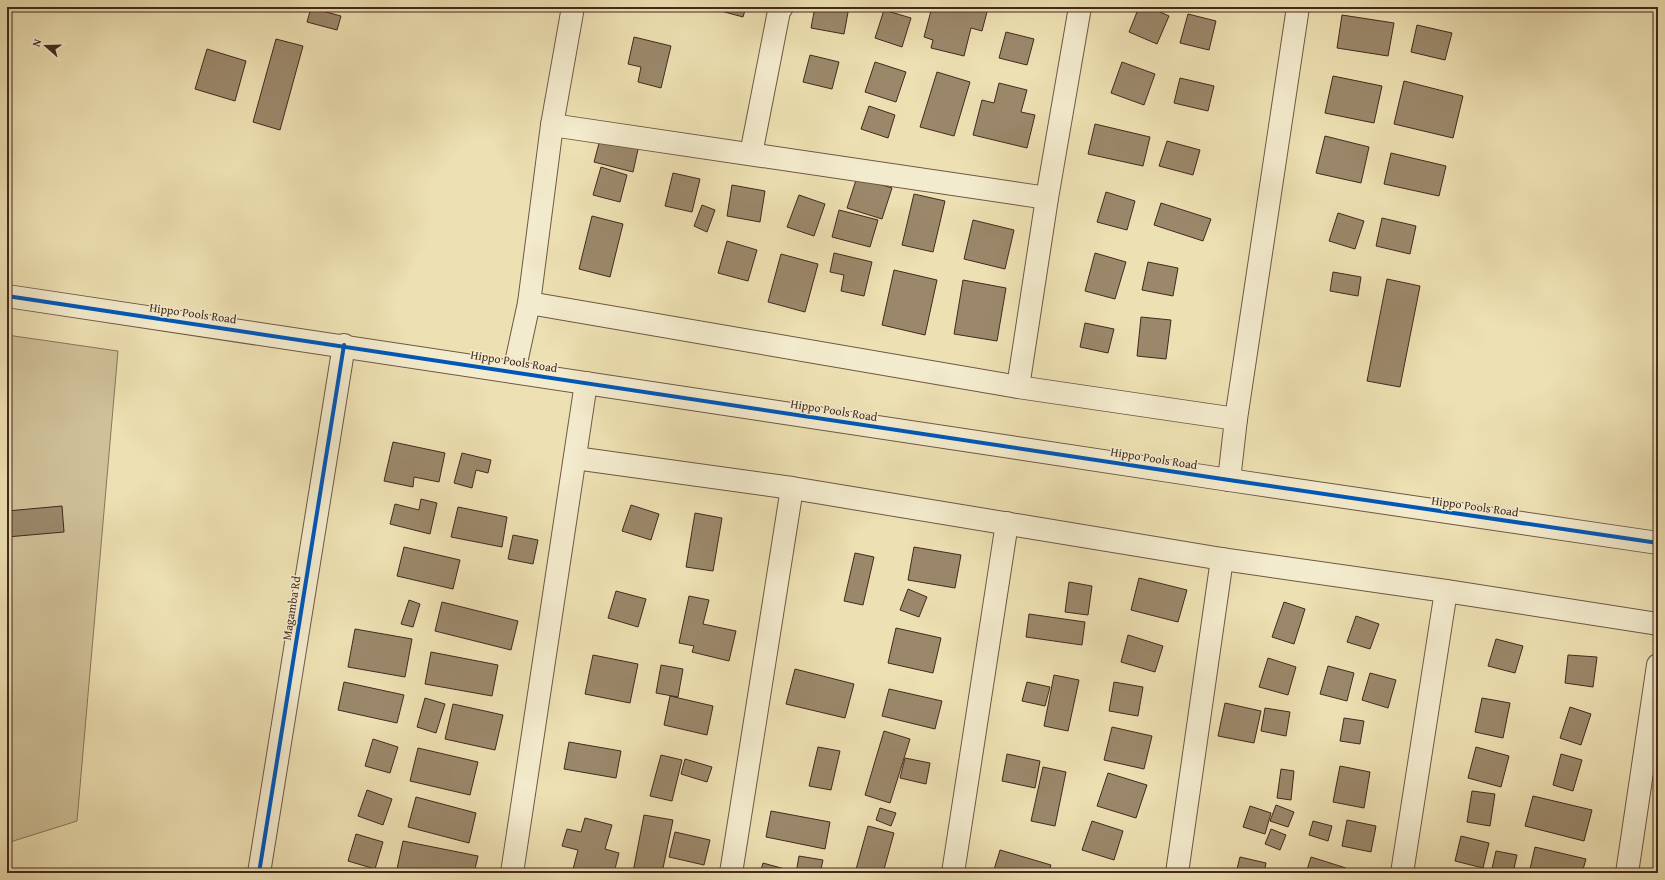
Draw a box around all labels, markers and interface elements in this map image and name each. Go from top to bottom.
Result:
north arrow [26,26,66,66]
text: N [28,36,46,49]
street label: Hippo Pools Road [148,298,238,328]
street label: Hippo Pools Road [469,346,559,376]
street label: Hippo Pools Road [789,395,879,425]
street label: Hippo Pools Road [1109,443,1199,473]
street label: Hippo Pools Road [1430,491,1520,521]
street label: Magamba Rd [278,574,305,641]

